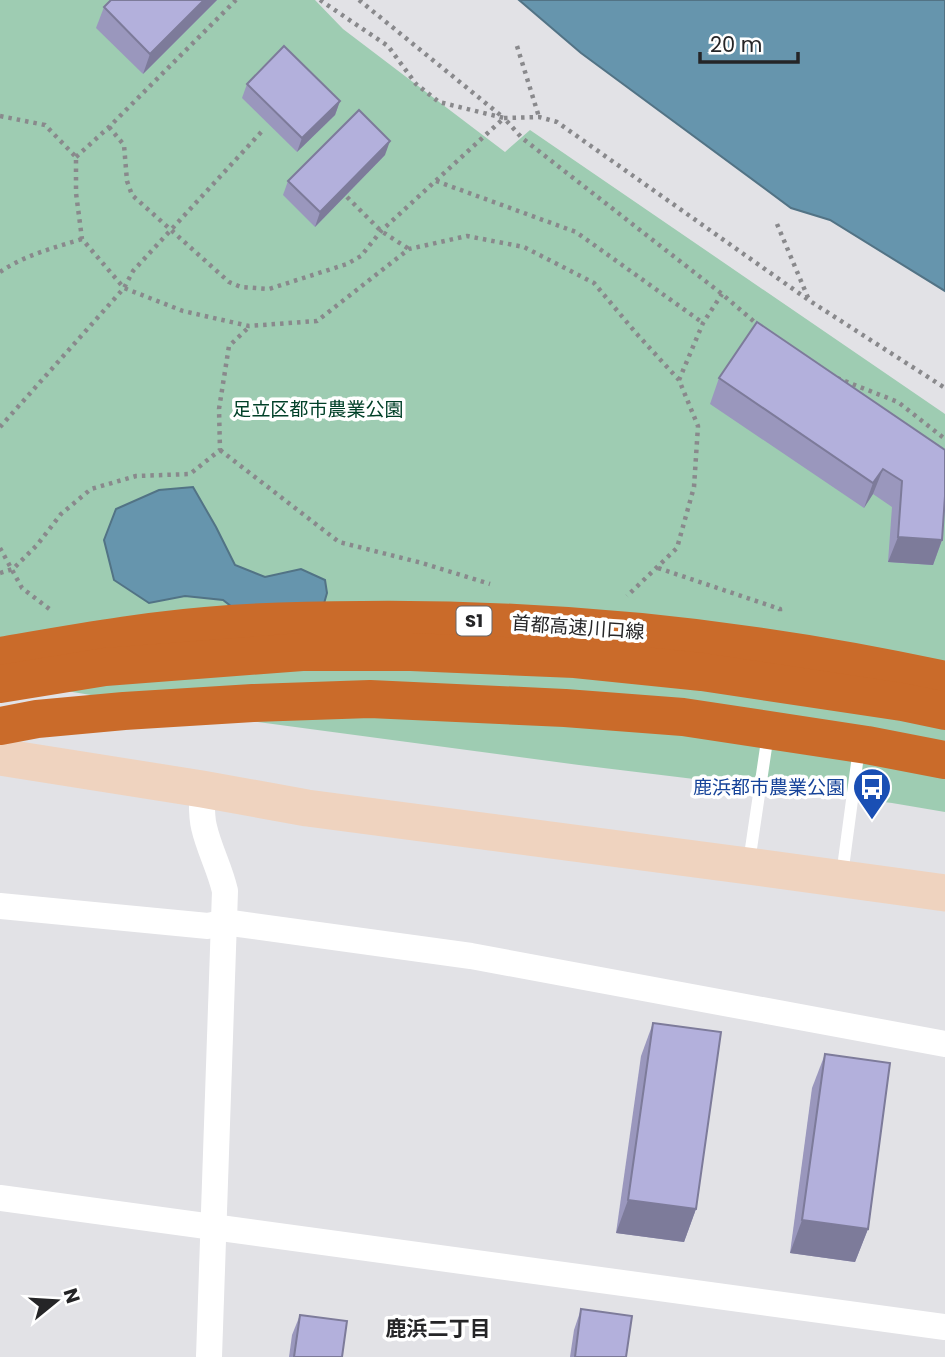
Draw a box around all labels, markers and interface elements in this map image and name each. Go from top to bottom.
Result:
scale bar [700,21,798,65]
text: 20 m [710,30,763,59]
park label: 足立区都市農業公園 [232,396,404,423]
road number: S1 [456,606,491,636]
street label: 首都高速川口線 [511,609,645,646]
bus stop icon: 鹿浜都市農業公園 [851,766,893,821]
place label: 鹿浜都市農業公園 [693,774,845,801]
north arrow [21,1266,91,1336]
text: N [57,1285,87,1307]
district label: 鹿浜二丁目 [386,1314,491,1343]

